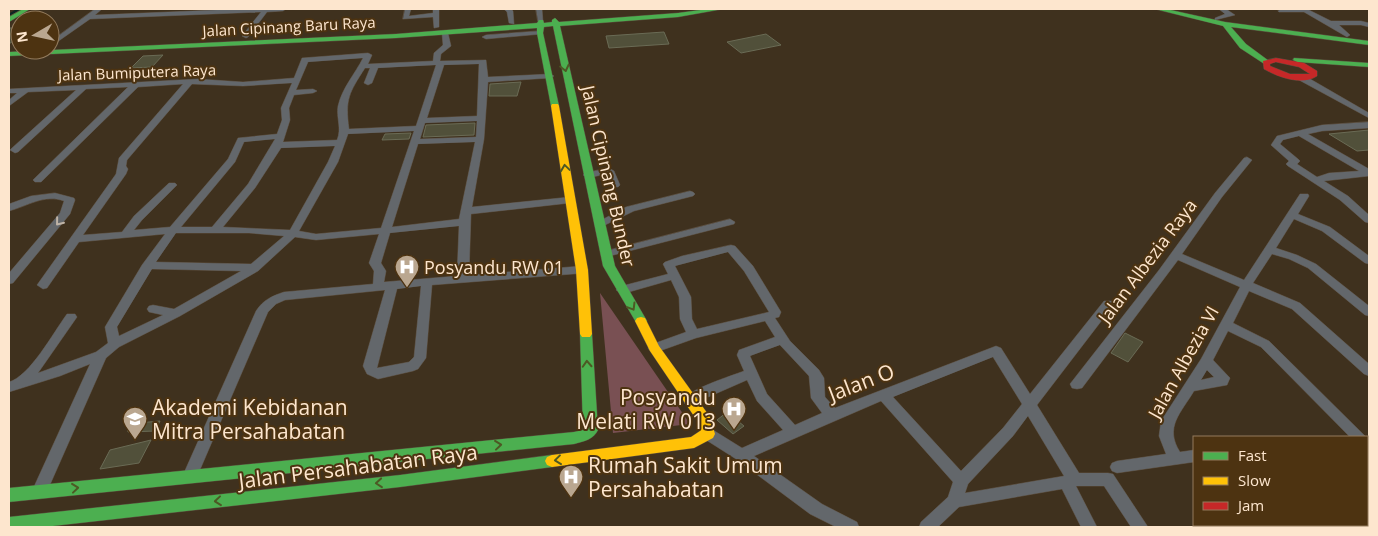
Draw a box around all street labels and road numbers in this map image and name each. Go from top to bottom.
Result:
street label: Jalan Cipinang Baru Raya [200,11,376,41]
street label: Jalan Bumiputera Raya [56,59,216,85]
street label: Jalan Cipinang Bunder [576,81,642,270]
street label: Jalan Albezia Raya [1091,194,1202,330]
street label: Jalan Albezia VI [1141,301,1224,424]
street label: Jalan O [822,357,898,408]
street label: Jalan Persahabatan Raya [235,437,479,495]

